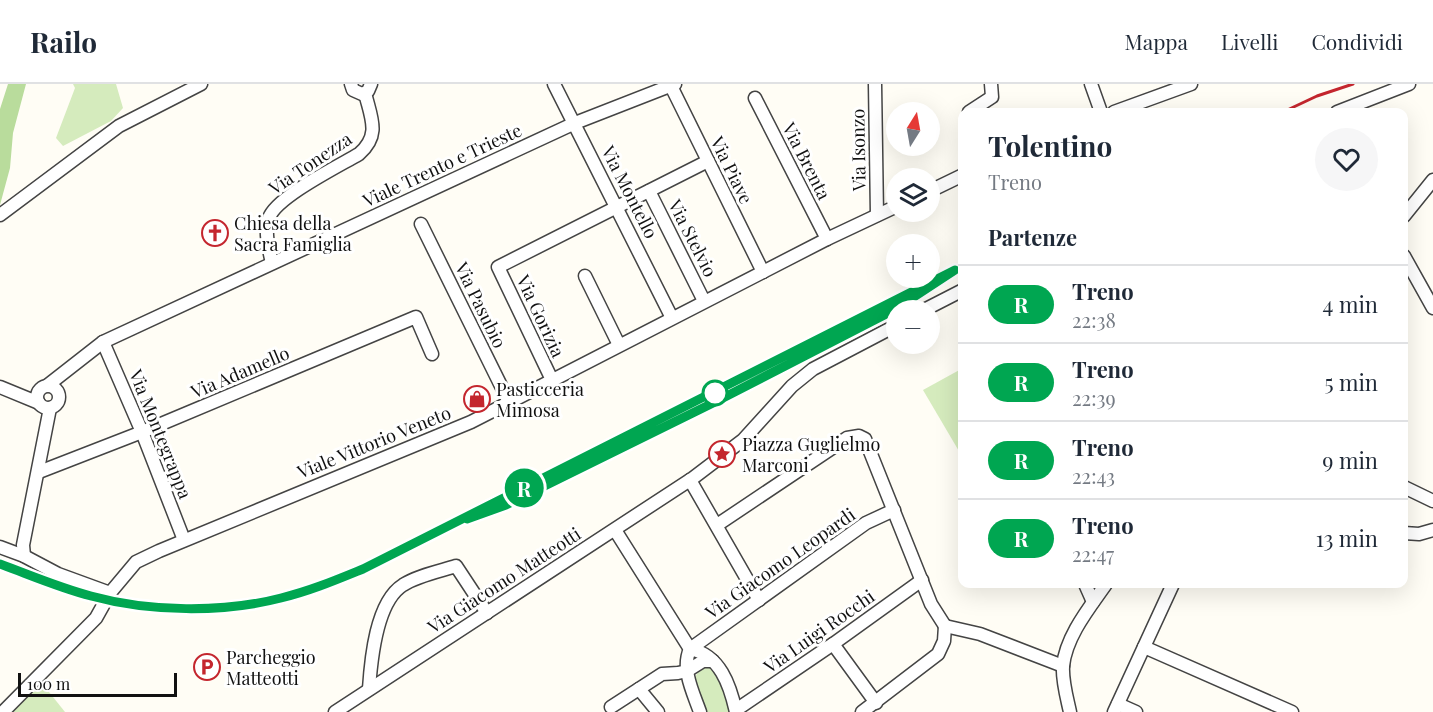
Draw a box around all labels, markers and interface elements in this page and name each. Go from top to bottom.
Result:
text: Railo [30,23,97,60]
text: Mappa [1124,27,1188,55]
text: Livelli [1221,27,1278,55]
text: Condividi [1311,27,1403,55]
north arrow [886,102,940,156]
map controls [886,102,940,354]
street label: Via Isonzo [845,108,871,192]
street label: Viale Trento e Trieste [358,118,525,213]
street label: Via Brenta [777,118,837,204]
street label: Via Tonezza [263,126,356,200]
text: Tolentino [988,127,1112,164]
button: heart [1315,128,1378,191]
street label: Via Piave [705,132,759,208]
street label: Via Montello [596,141,664,242]
button: layers [886,168,940,222]
text: Treno [988,168,1042,195]
street label: Via Stelvio [663,194,723,281]
place label: Chiesa della Sacra Famiglia [234,211,352,256]
church icon: Chiesa della Sacra Famiglia [200,218,230,248]
text: Partenze [988,222,1077,252]
button: + [886,234,940,288]
street label: Via Pasubio [450,257,512,352]
street label: Via Gorizia [511,270,570,361]
text: Treno [1072,276,1134,306]
text: 4 min [1323,289,1378,319]
text: R [1014,290,1028,318]
button: − [886,300,940,354]
text: 22:38 [1072,306,1116,333]
street label: Via Adamello [186,340,293,404]
text: Treno [1072,354,1134,384]
street label: Via Montegrappa [124,365,198,502]
text: 5 min [1325,367,1378,397]
text: R [1014,368,1028,396]
place label: Pasticceria Mimosa [496,377,584,422]
unlabelled marker [702,380,728,406]
shop icon: Pasticceria Mimosa [462,384,492,414]
text: 22:39 [1072,384,1116,411]
street label: Viale Vittorio Veneto [293,400,454,484]
place label: Piazza Guglielmo Marconi [742,432,880,477]
text: Treno [1072,432,1134,462]
place icon: Piazza Guglielmo Marconi [707,439,737,469]
text: 9 min [1322,445,1378,475]
text: R [1014,446,1028,474]
text: 22:43 [1072,462,1115,489]
line badge: R [504,468,544,508]
text: R [517,474,531,502]
street label: Via Giacomo Leopardi [700,502,860,624]
text: Treno [1072,510,1134,540]
street label: Via Giacomo Matteotti [422,521,585,639]
text: 13 min [1316,523,1378,553]
text: R [1014,524,1028,552]
text: 22:47 [1072,540,1114,567]
street label: Via Luigi Rocchi [758,584,879,679]
place label: Parcheggio Matteotti [226,645,316,690]
parking icon: Parcheggio Matteotti [192,652,222,682]
scale bar [18,670,177,698]
text: 100 m [27,673,70,694]

